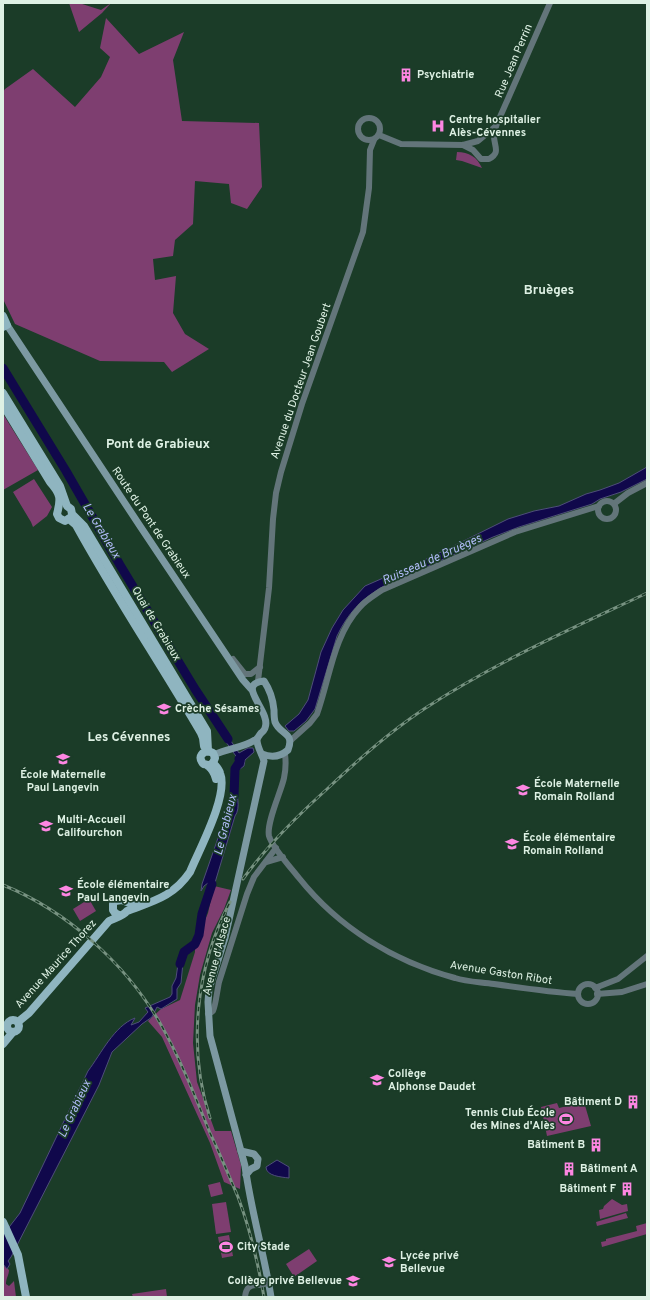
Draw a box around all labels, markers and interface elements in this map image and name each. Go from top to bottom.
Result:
street label: Rue Jean Perrin [492,22,536,100]
building icon: Psychiatrie [398,67,414,83]
place label: Psychiatrie [417,68,474,82]
place label: Centre hospitalier Alès-Cévennes [449,113,541,140]
hospital icon: Centre hospitalier Alès-Cévennes [430,118,446,134]
district label: Bruèges [524,283,574,299]
street label: Avenue du Docteur Jean Goubert [268,301,334,461]
district label: Pont de Grabieux [106,437,211,453]
street label: Route du Pont de Grabieux [108,465,194,582]
water label: Le Grabieux [78,500,124,562]
water label: Ruisseau de Bruèges [380,531,485,589]
street label: Quai de Grabieux [128,584,184,664]
school or university icon: Crèche Sésames [156,701,172,717]
place label: Crèche Sésames [175,702,259,716]
district label: Les Cévennes [87,730,171,746]
school or university icon: École Maternelle Paul Langevin [55,751,71,767]
place label: École Maternelle Paul Langevin [20,767,106,795]
place label: École Maternelle Romain Rolland [534,776,620,804]
school or university icon: École Maternelle Romain Rolland [515,782,531,798]
water label: Le Grabieux [211,792,241,857]
place label: Multi-Accueil Califourchon [57,813,126,840]
school or university icon: Multi-Accueil Califourchon [38,818,54,834]
place label: École élémentaire Romain Rolland [523,830,615,858]
school or university icon: École élémentaire Romain Rolland [504,836,520,852]
place label: École élémentaire Paul Langevin [77,877,169,905]
school or university icon: École élémentaire Paul Langevin [58,883,74,899]
street label: Avenue d'Alsace [200,915,234,997]
street label: Avenue Maurice Thorez [12,917,100,1011]
street label: Avenue Gaston Ribot [449,958,553,988]
place label: Collège Alphonse Daudet [388,1067,476,1094]
school or university icon: Collège Alphonse Daudet [369,1072,385,1088]
water label: Le Grabieux [55,1077,96,1140]
building icon: Bâtiment D [625,1094,641,1110]
place label: Bâtiment D [564,1095,622,1109]
place label: Tennis Club École des Mines d'Alès [465,1105,555,1133]
sports icon: Tennis Club École des Mines d'Alès [558,1111,574,1127]
building icon: Bâtiment B [588,1137,604,1153]
place label: Bâtiment B [527,1138,585,1152]
building icon: Bâtiment A [561,1161,577,1177]
place label: Bâtiment A [580,1162,638,1176]
building icon: Bâtiment F [619,1181,635,1197]
place label: Bâtiment F [559,1182,617,1196]
sports icon: City Stade [218,1239,234,1255]
place label: City Stade [237,1240,290,1254]
place label: Lycée privé Bellevue [400,1249,459,1276]
school or university icon: Lycée privé Bellevue [381,1254,397,1270]
school or university icon: Collège privé Bellevue [345,1273,361,1289]
place label: Collège privé Bellevue [228,1274,342,1288]

